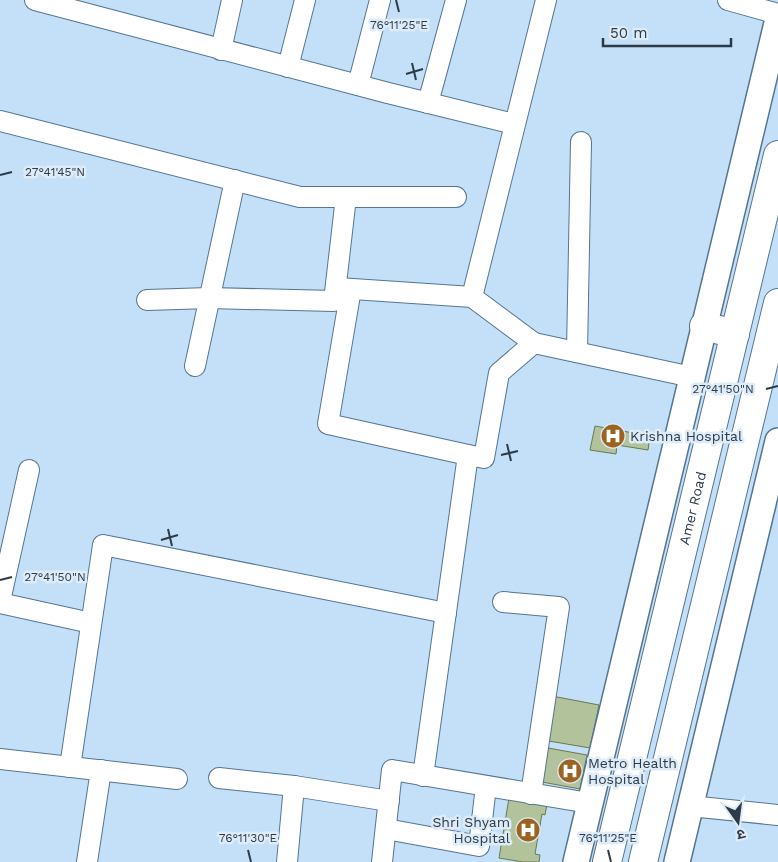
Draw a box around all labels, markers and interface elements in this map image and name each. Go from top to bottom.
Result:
scale bar [603,15,730,47]
text: 76°11'25"E [370,18,428,32]
text: 50 m [610,24,647,42]
text: 27°41'45"N [25,165,85,179]
text: 27°41'50"N [692,382,754,396]
hospital icon: Krishna Hospital [600,423,626,449]
place label: Krishna Hospital [630,428,743,444]
street label: Amer Road [676,470,709,547]
text: 27°41'50"N [24,570,86,584]
place label: Metro Health Hospital [588,755,677,787]
hospital icon: Metro Health Hospital [557,758,583,784]
north arrow [713,797,763,847]
place label: Shri Shyam Hospital [432,814,511,846]
hospital icon: Shri Shyam Hospital [515,817,541,843]
text: उ [734,826,747,844]
text: 76°11'30"E [219,831,278,845]
text: 76°11'25"E [579,831,637,845]

